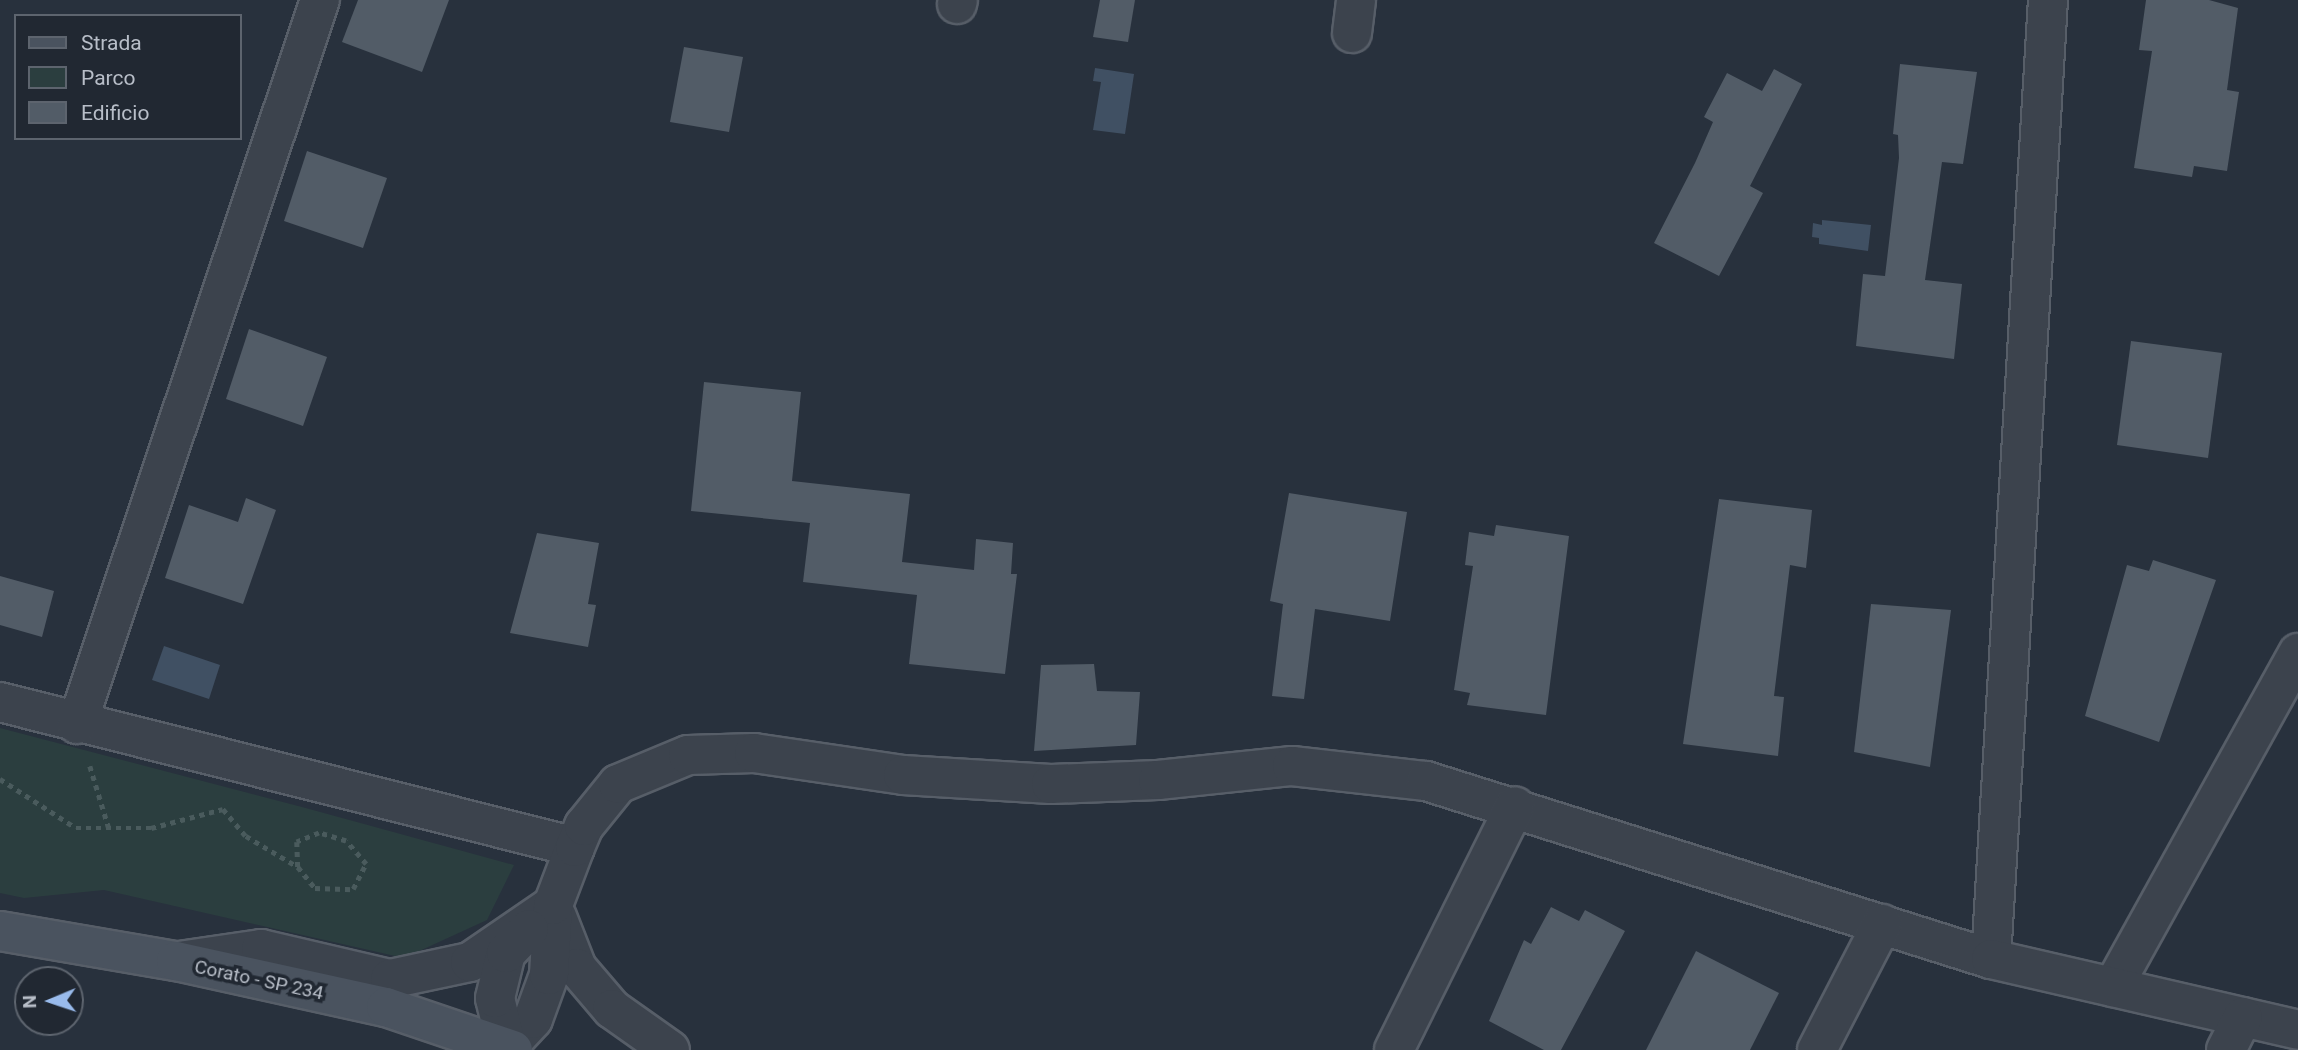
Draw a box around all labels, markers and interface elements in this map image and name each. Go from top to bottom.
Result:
legend [14,14,242,140]
text: Strada [81,31,142,55]
text: Parco [81,66,135,90]
text: Edificio [81,101,149,125]
street label: Corato - SP 234 [192,955,326,1005]
north arrow [14,966,84,1036]
text: N [18,995,41,1009]

